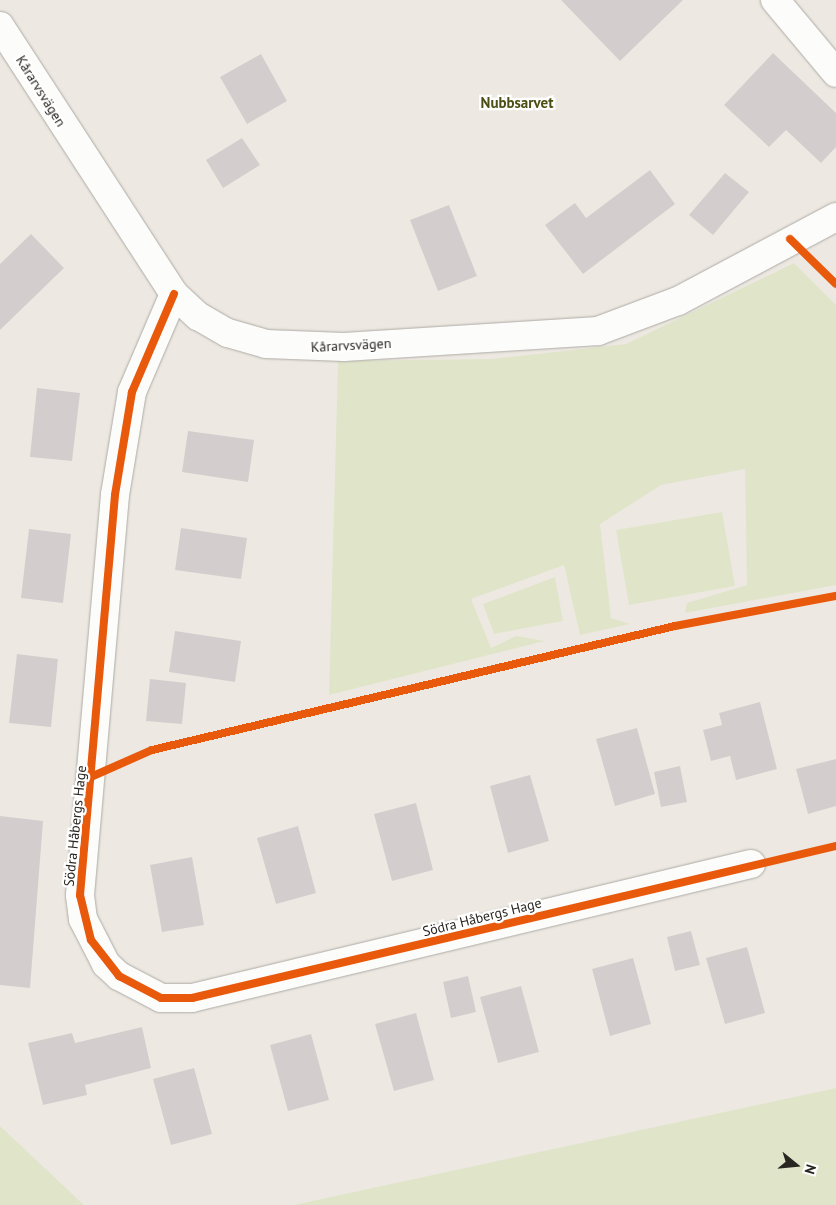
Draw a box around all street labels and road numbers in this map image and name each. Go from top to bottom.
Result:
street label: Kårarvsvägen [13,52,69,130]
street label: Kårarvsvägen [310,335,392,355]
street label: Södra Håbergs Hage [60,765,90,887]
street label: Södra Håbergs Hage [421,894,543,940]

